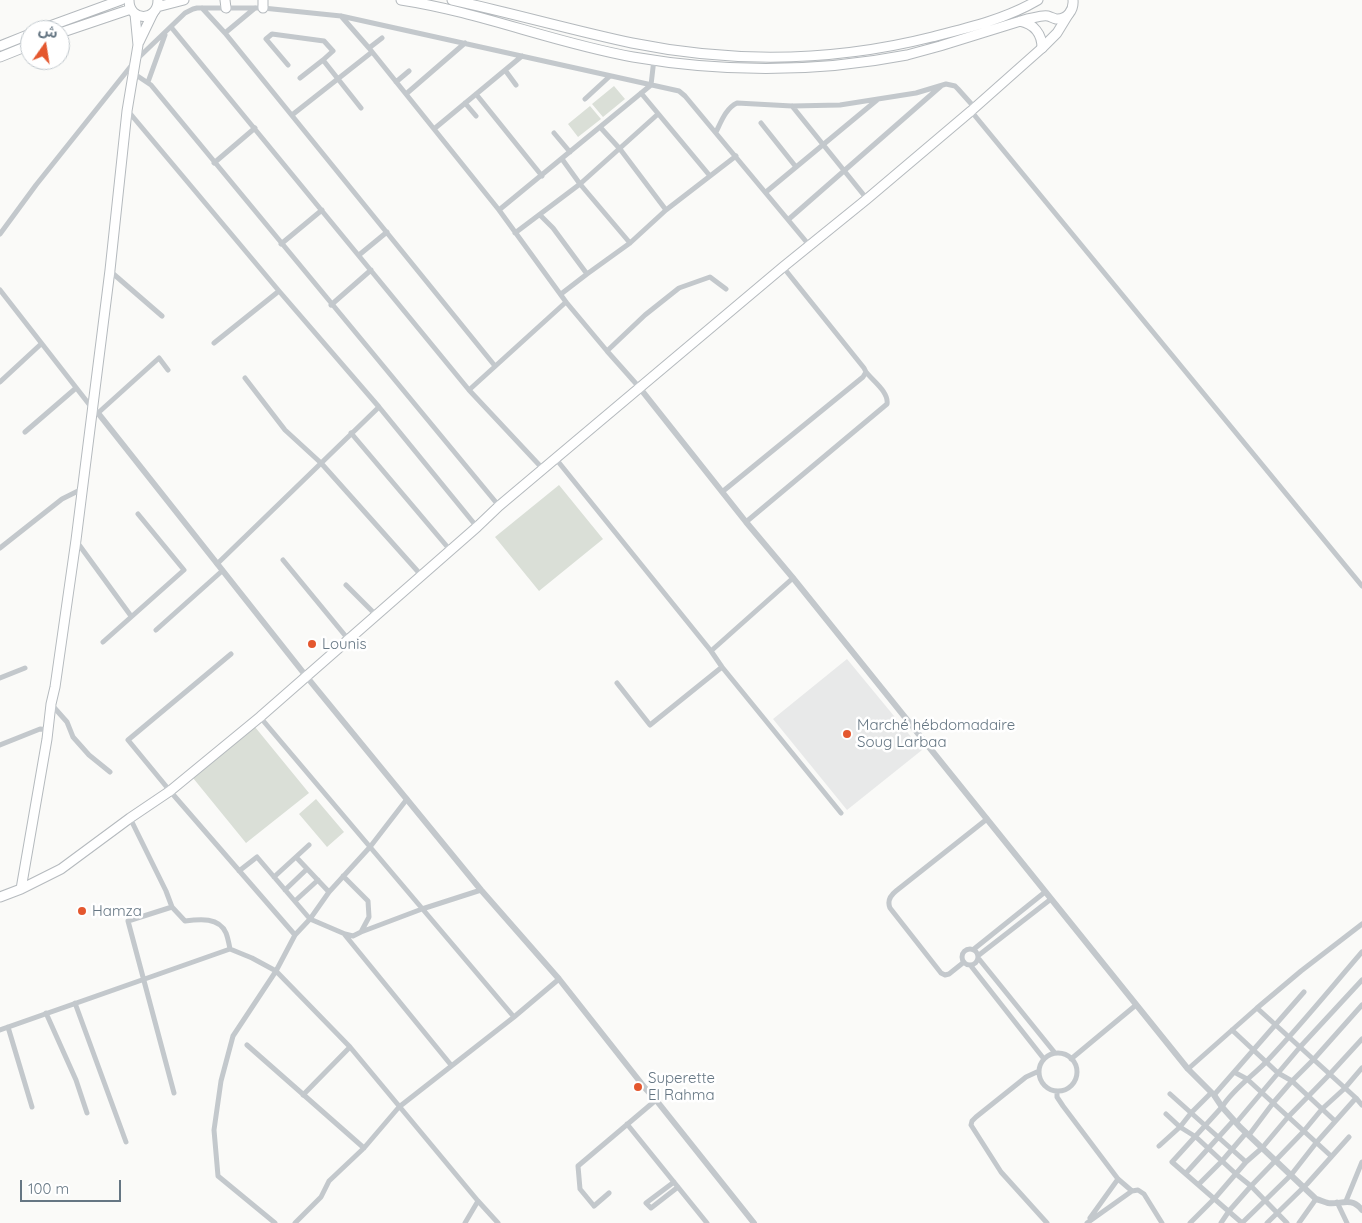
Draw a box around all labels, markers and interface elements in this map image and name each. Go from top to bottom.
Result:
north arrow [20,20,70,70]
text: ش [37,20,60,42]
place label: Lounis [322,635,366,653]
marker: Lounis [306,638,318,650]
place label: Marché hébdomadaire Soug Larbaa [857,716,1015,751]
marker: Marché hébdomadaire Soug Larbaa [841,728,853,740]
place label: Hamza [92,902,142,920]
marker: Hamza [76,905,88,917]
place label: Superette El Rahma [648,1069,715,1104]
marker: Superette El Rahma [632,1081,644,1093]
scale bar [22,1170,124,1202]
text: 100 m [28,1179,69,1198]

